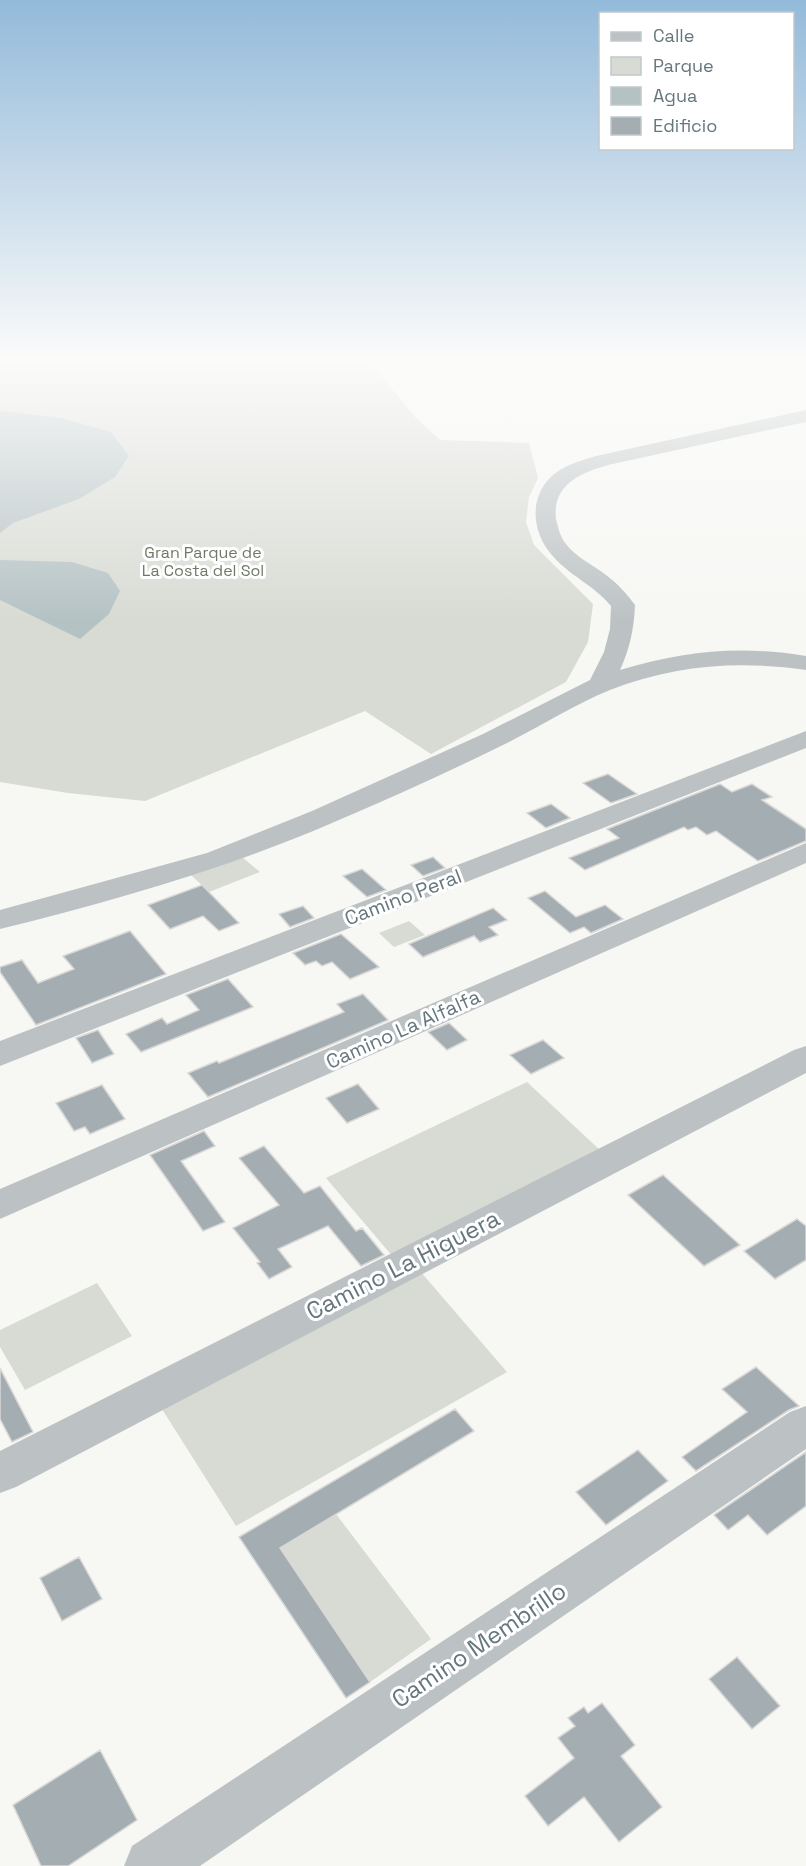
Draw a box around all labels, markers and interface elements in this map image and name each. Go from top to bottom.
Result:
legend [599,12,794,150]
text: Calle [653,24,694,47]
text: Parque [653,54,714,77]
text: Agua [653,84,697,107]
text: Edificio [653,114,717,137]
park label: Gran Parque de La Costa del Sol [142,542,264,581]
street label: Camino Peral [341,863,465,931]
street label: Camino La Alfalfa [322,983,484,1075]
street label: Camino La Higuera [301,1202,505,1327]
street label: Camino Membrillo [385,1575,572,1714]

